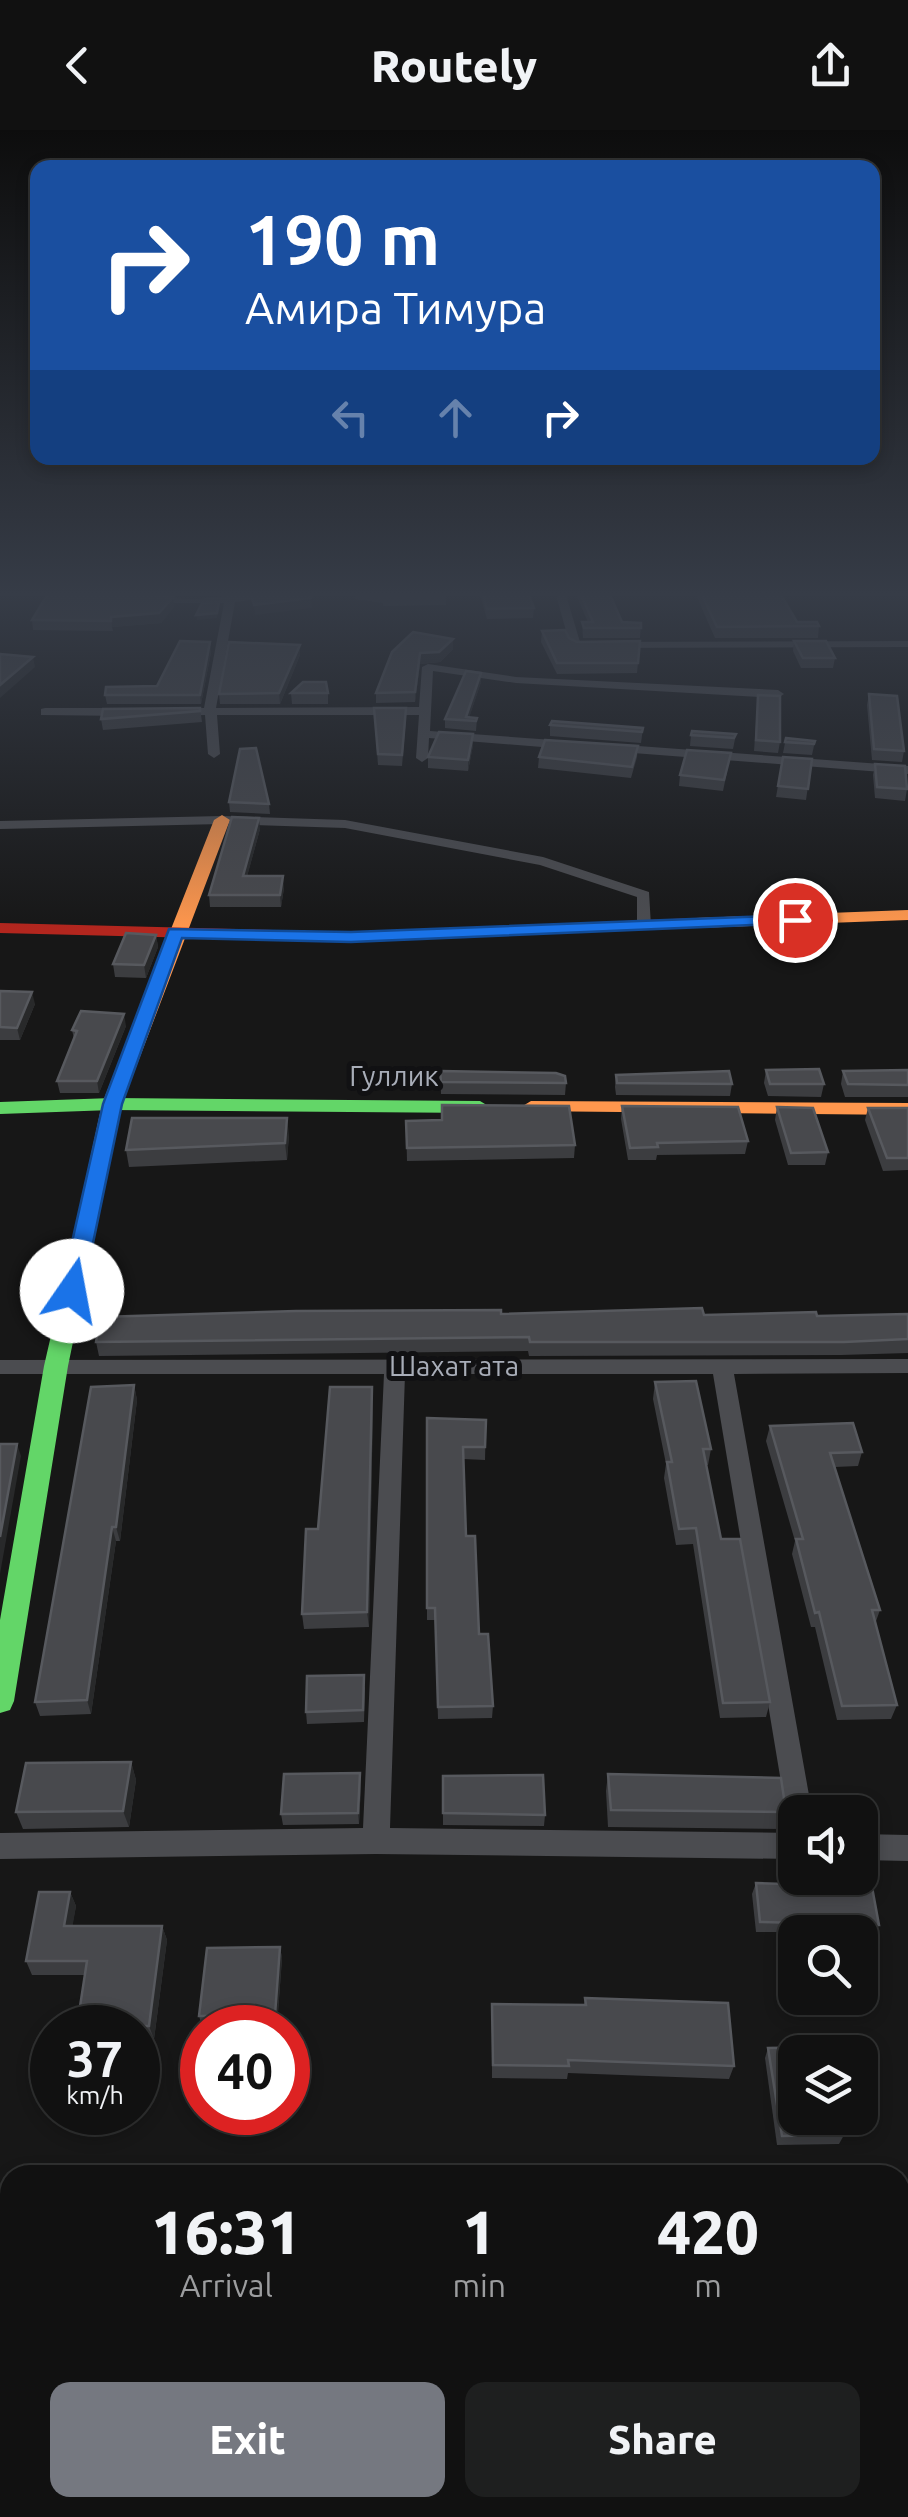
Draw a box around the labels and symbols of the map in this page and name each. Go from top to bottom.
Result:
pin [753,878,838,963]
street label: Гуллик [349,1060,439,1091]
position arrow [20,1239,124,1343]
street label: Шахат ата [389,1350,519,1381]
speed limit sign: 40 [180,2005,310,2135]

